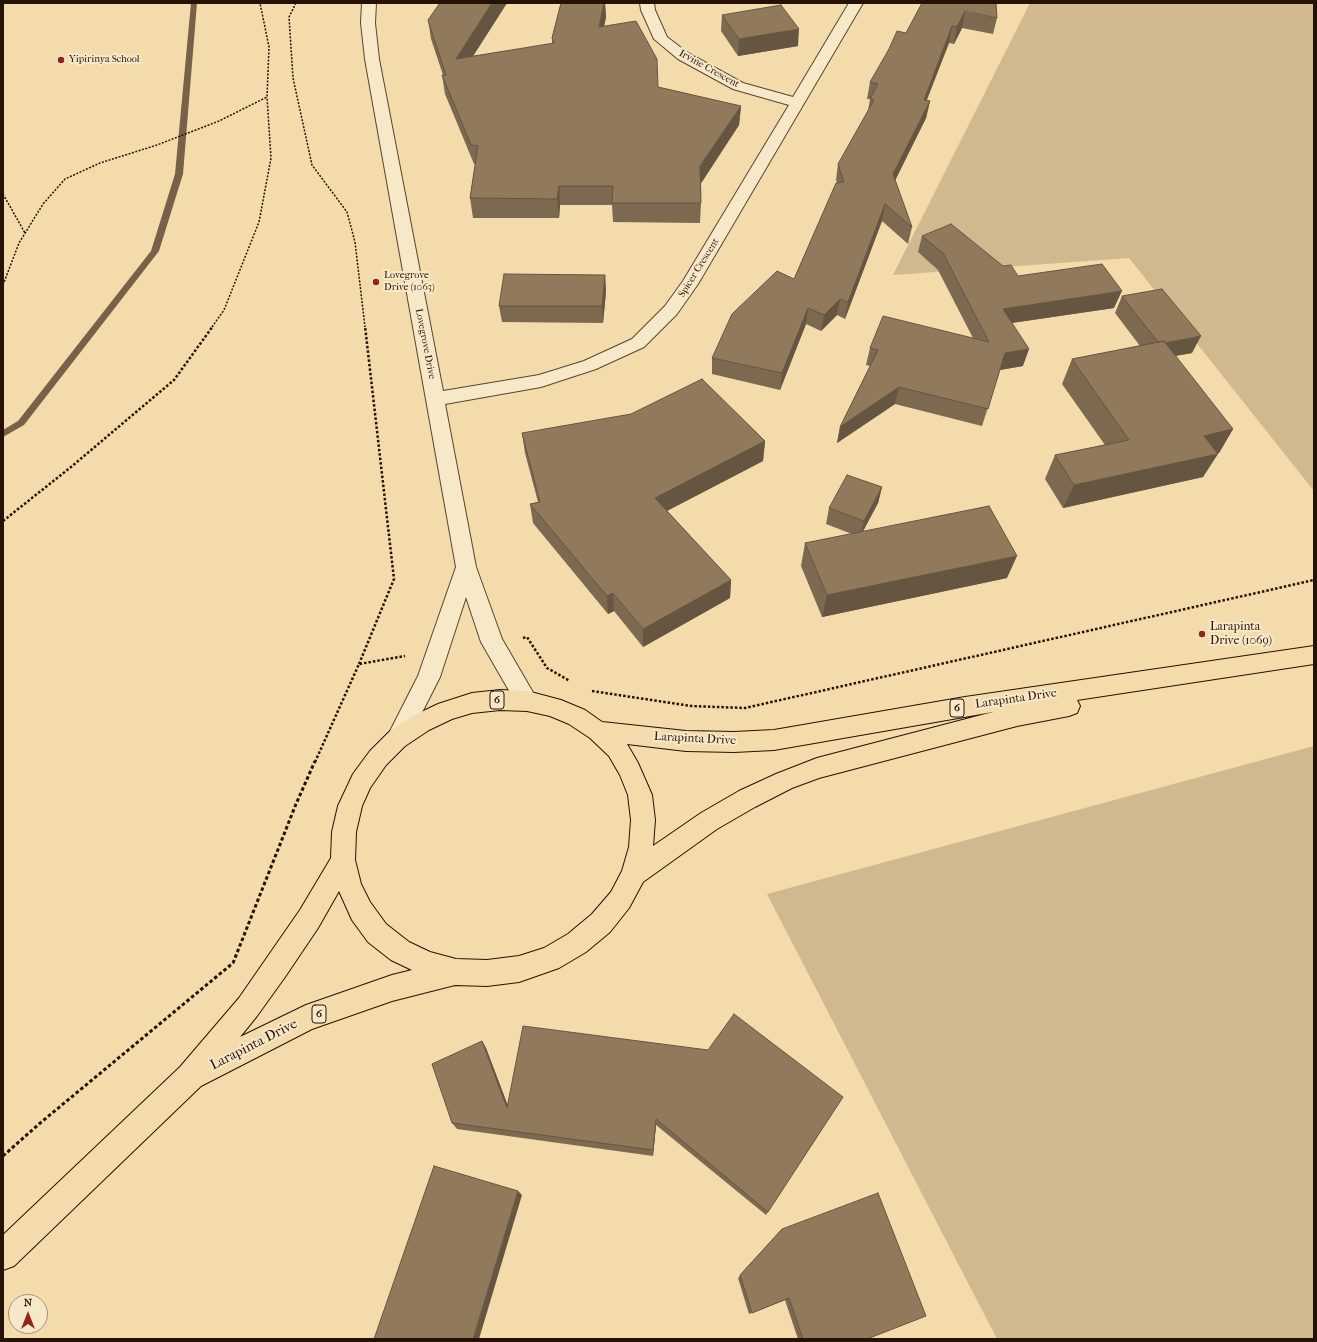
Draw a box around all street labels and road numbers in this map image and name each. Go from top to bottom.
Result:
street label: Irvine Crescent [677,47,741,91]
street label: Spicer Crescent [676,236,722,300]
street label: Lovegrove Drive [412,308,438,380]
street label: Larapinta Drive [974,686,1058,712]
road number: 6 [490,691,504,709]
road number: 6 [950,699,964,717]
street label: Larapinta Drive [654,730,736,748]
road number: 6 [312,1005,326,1023]
street label: Larapinta Drive [208,1016,300,1074]

